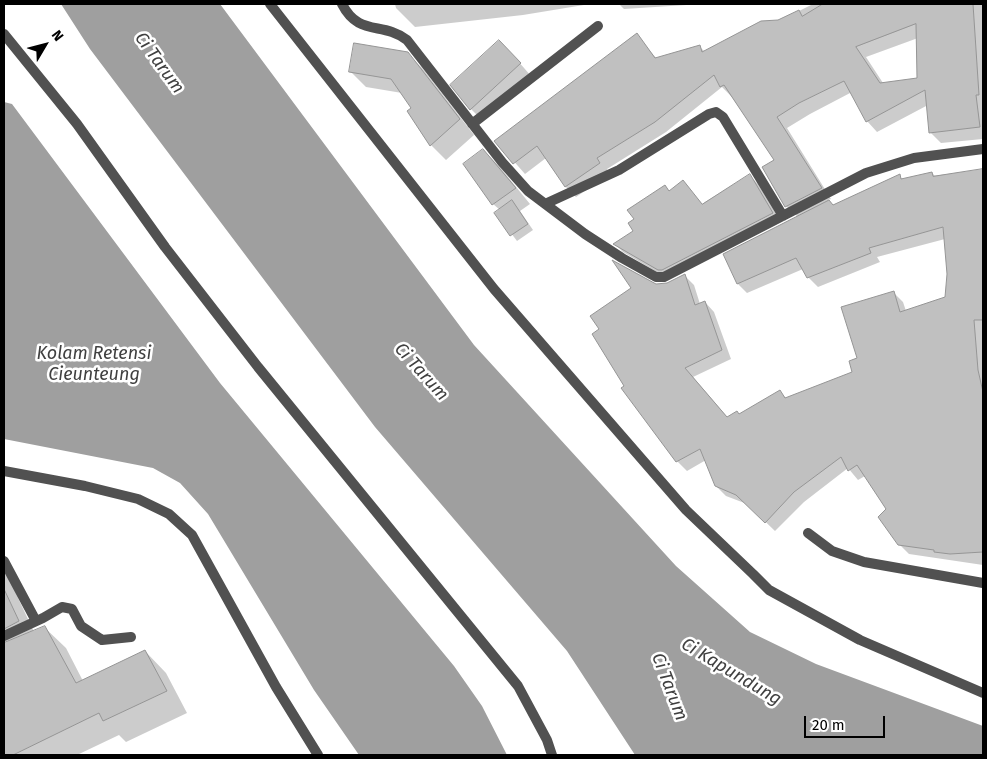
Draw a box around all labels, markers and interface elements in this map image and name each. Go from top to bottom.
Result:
north arrow [20,20,70,70]
text: N [48,27,67,44]
water label: Ci Tarum [130,28,188,98]
water label: Ci Tarum [389,339,453,405]
water label: Kolam Retensi Cieunteung [37,343,151,386]
water label: Ci Kapundung [677,634,785,710]
water label: Ci Tarum [646,650,692,724]
scale bar [807,706,888,738]
text: 20 m [812,716,845,734]

